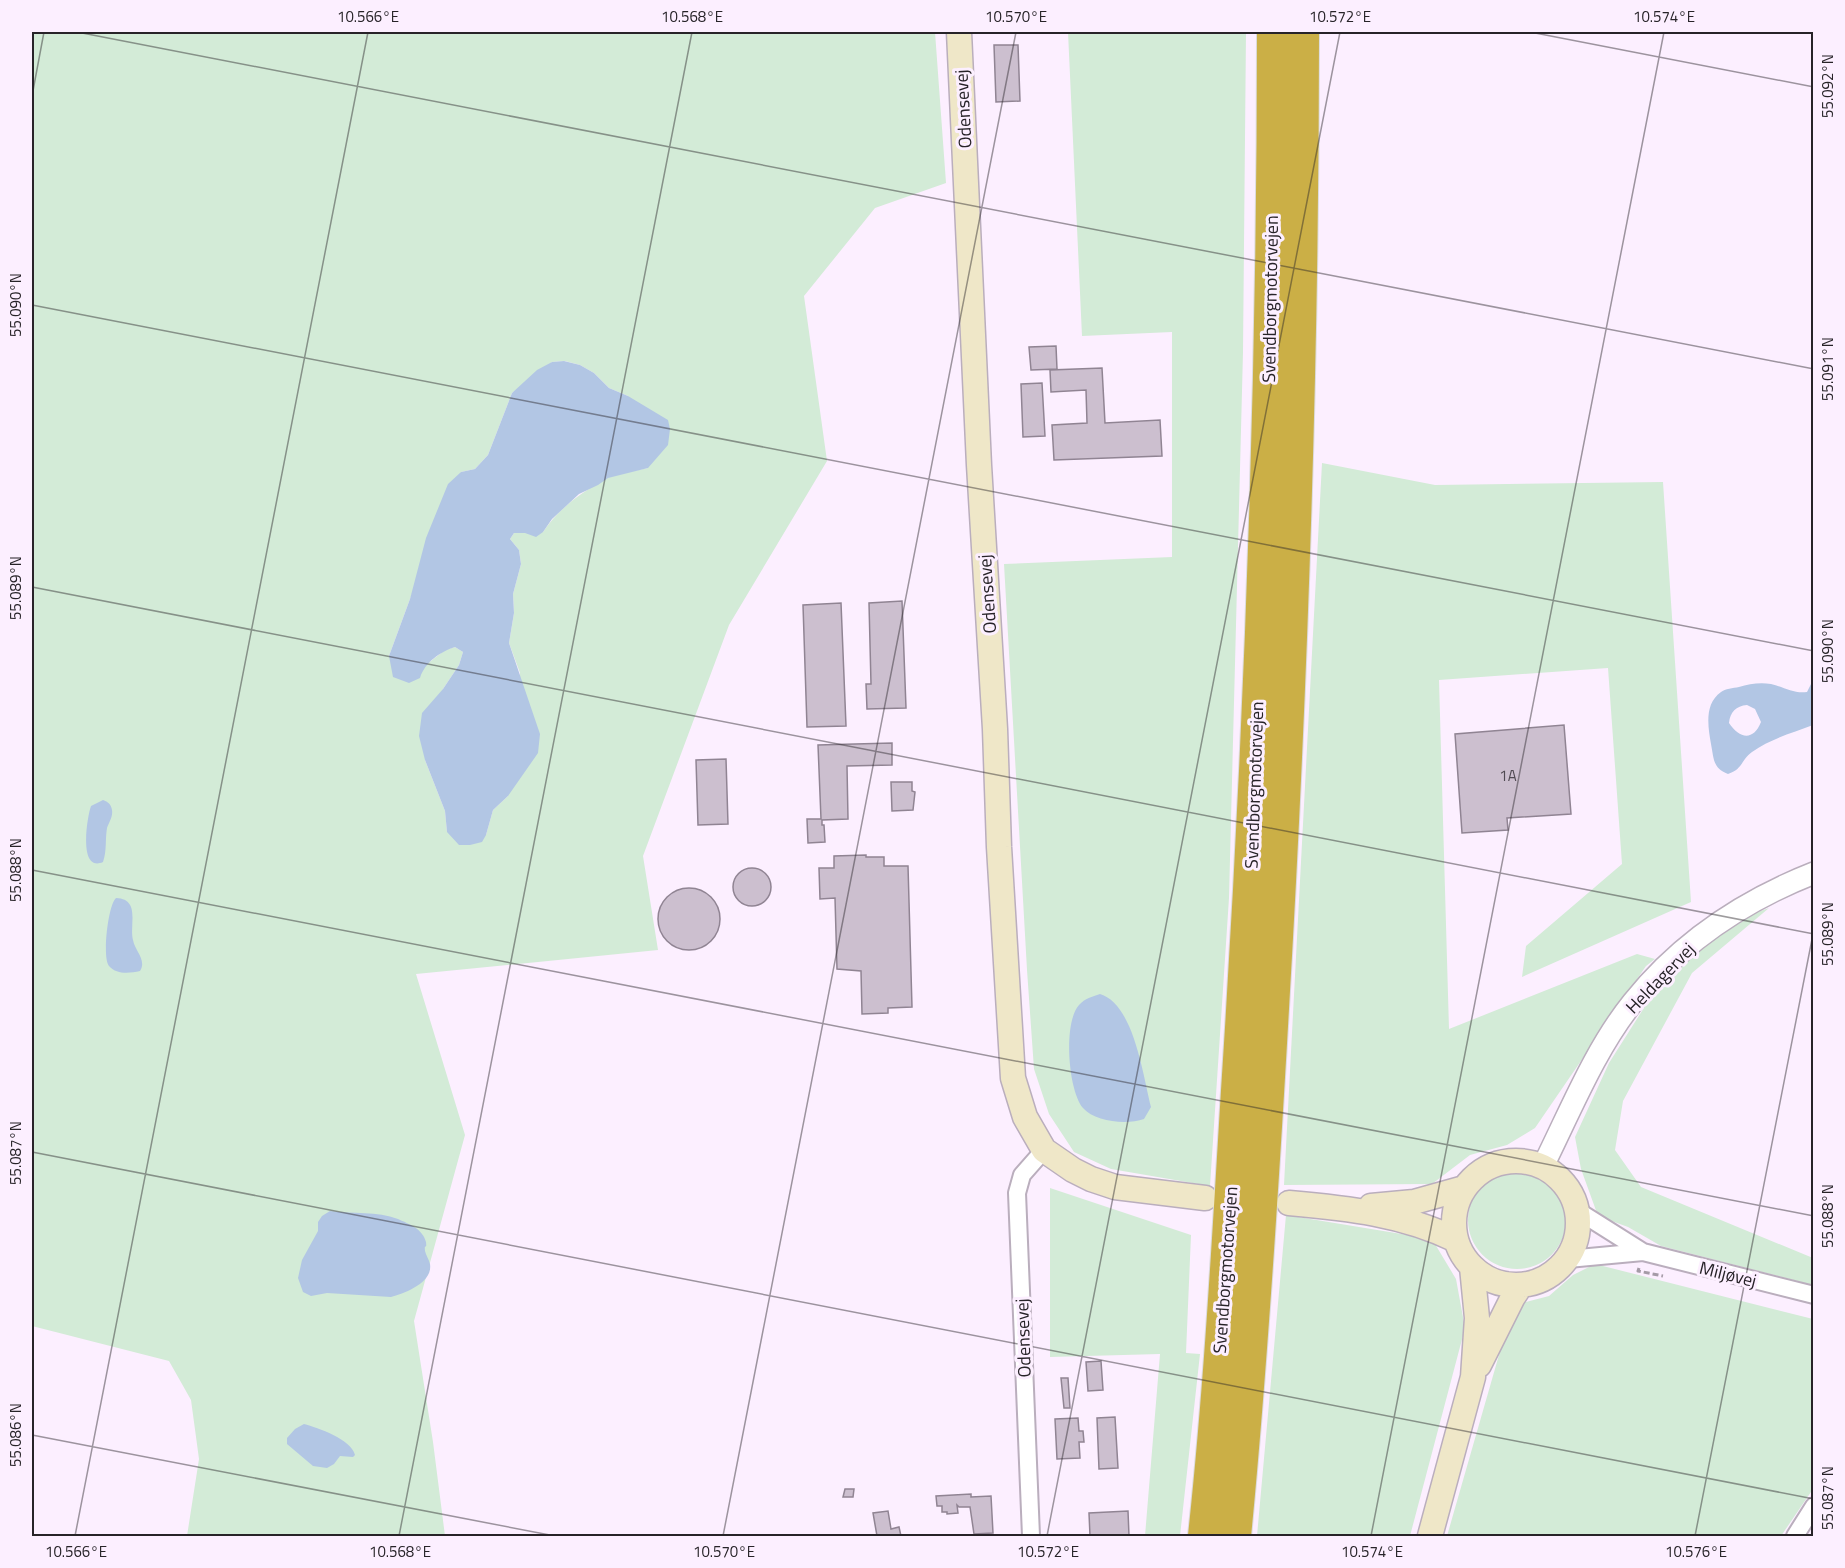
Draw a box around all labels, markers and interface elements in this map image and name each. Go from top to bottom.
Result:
text: 10.566°E [337,5,399,28]
text: 10.568°E [661,5,723,28]
text: 10.570°E [985,5,1047,28]
text: 10.572°E [1309,5,1371,28]
text: 10.574°E [1633,5,1695,28]
text: 55.092°N [1816,54,1839,118]
street label: Odensevej [947,69,979,149]
street label: Svendborgmotorvejen [1255,215,1285,383]
text: 55.090°N [4,273,27,337]
text: 55.091°N [1816,337,1839,401]
street label: Odensevej [971,554,1003,634]
text: 55.089°N [4,556,27,620]
text: 55.090°N [1816,619,1839,683]
street label: Svendborgmotorvejen [1238,701,1270,869]
house number: 1A [1499,764,1517,787]
text: 55.088°N [4,838,27,902]
text: 55.089°N [1816,902,1839,966]
street label: Heldagervej [1619,936,1701,1020]
text: 55.087°N [4,1121,27,1185]
text: 55.088°N [1816,1184,1839,1248]
street label: Svendborgmotorvejen [1206,1186,1244,1354]
street label: Miljøvej [1697,1254,1759,1294]
street label: Odensevej [1008,1298,1038,1378]
text: 55.086°N [4,1403,27,1467]
text: 55.087°N [1816,1466,1839,1530]
text: 10.566°E [45,1540,107,1563]
text: 10.568°E [369,1540,431,1563]
text: 10.570°E [693,1540,755,1563]
text: 10.572°E [1017,1540,1079,1563]
text: 10.574°E [1341,1540,1403,1563]
text: 10.576°E [1665,1540,1727,1563]

